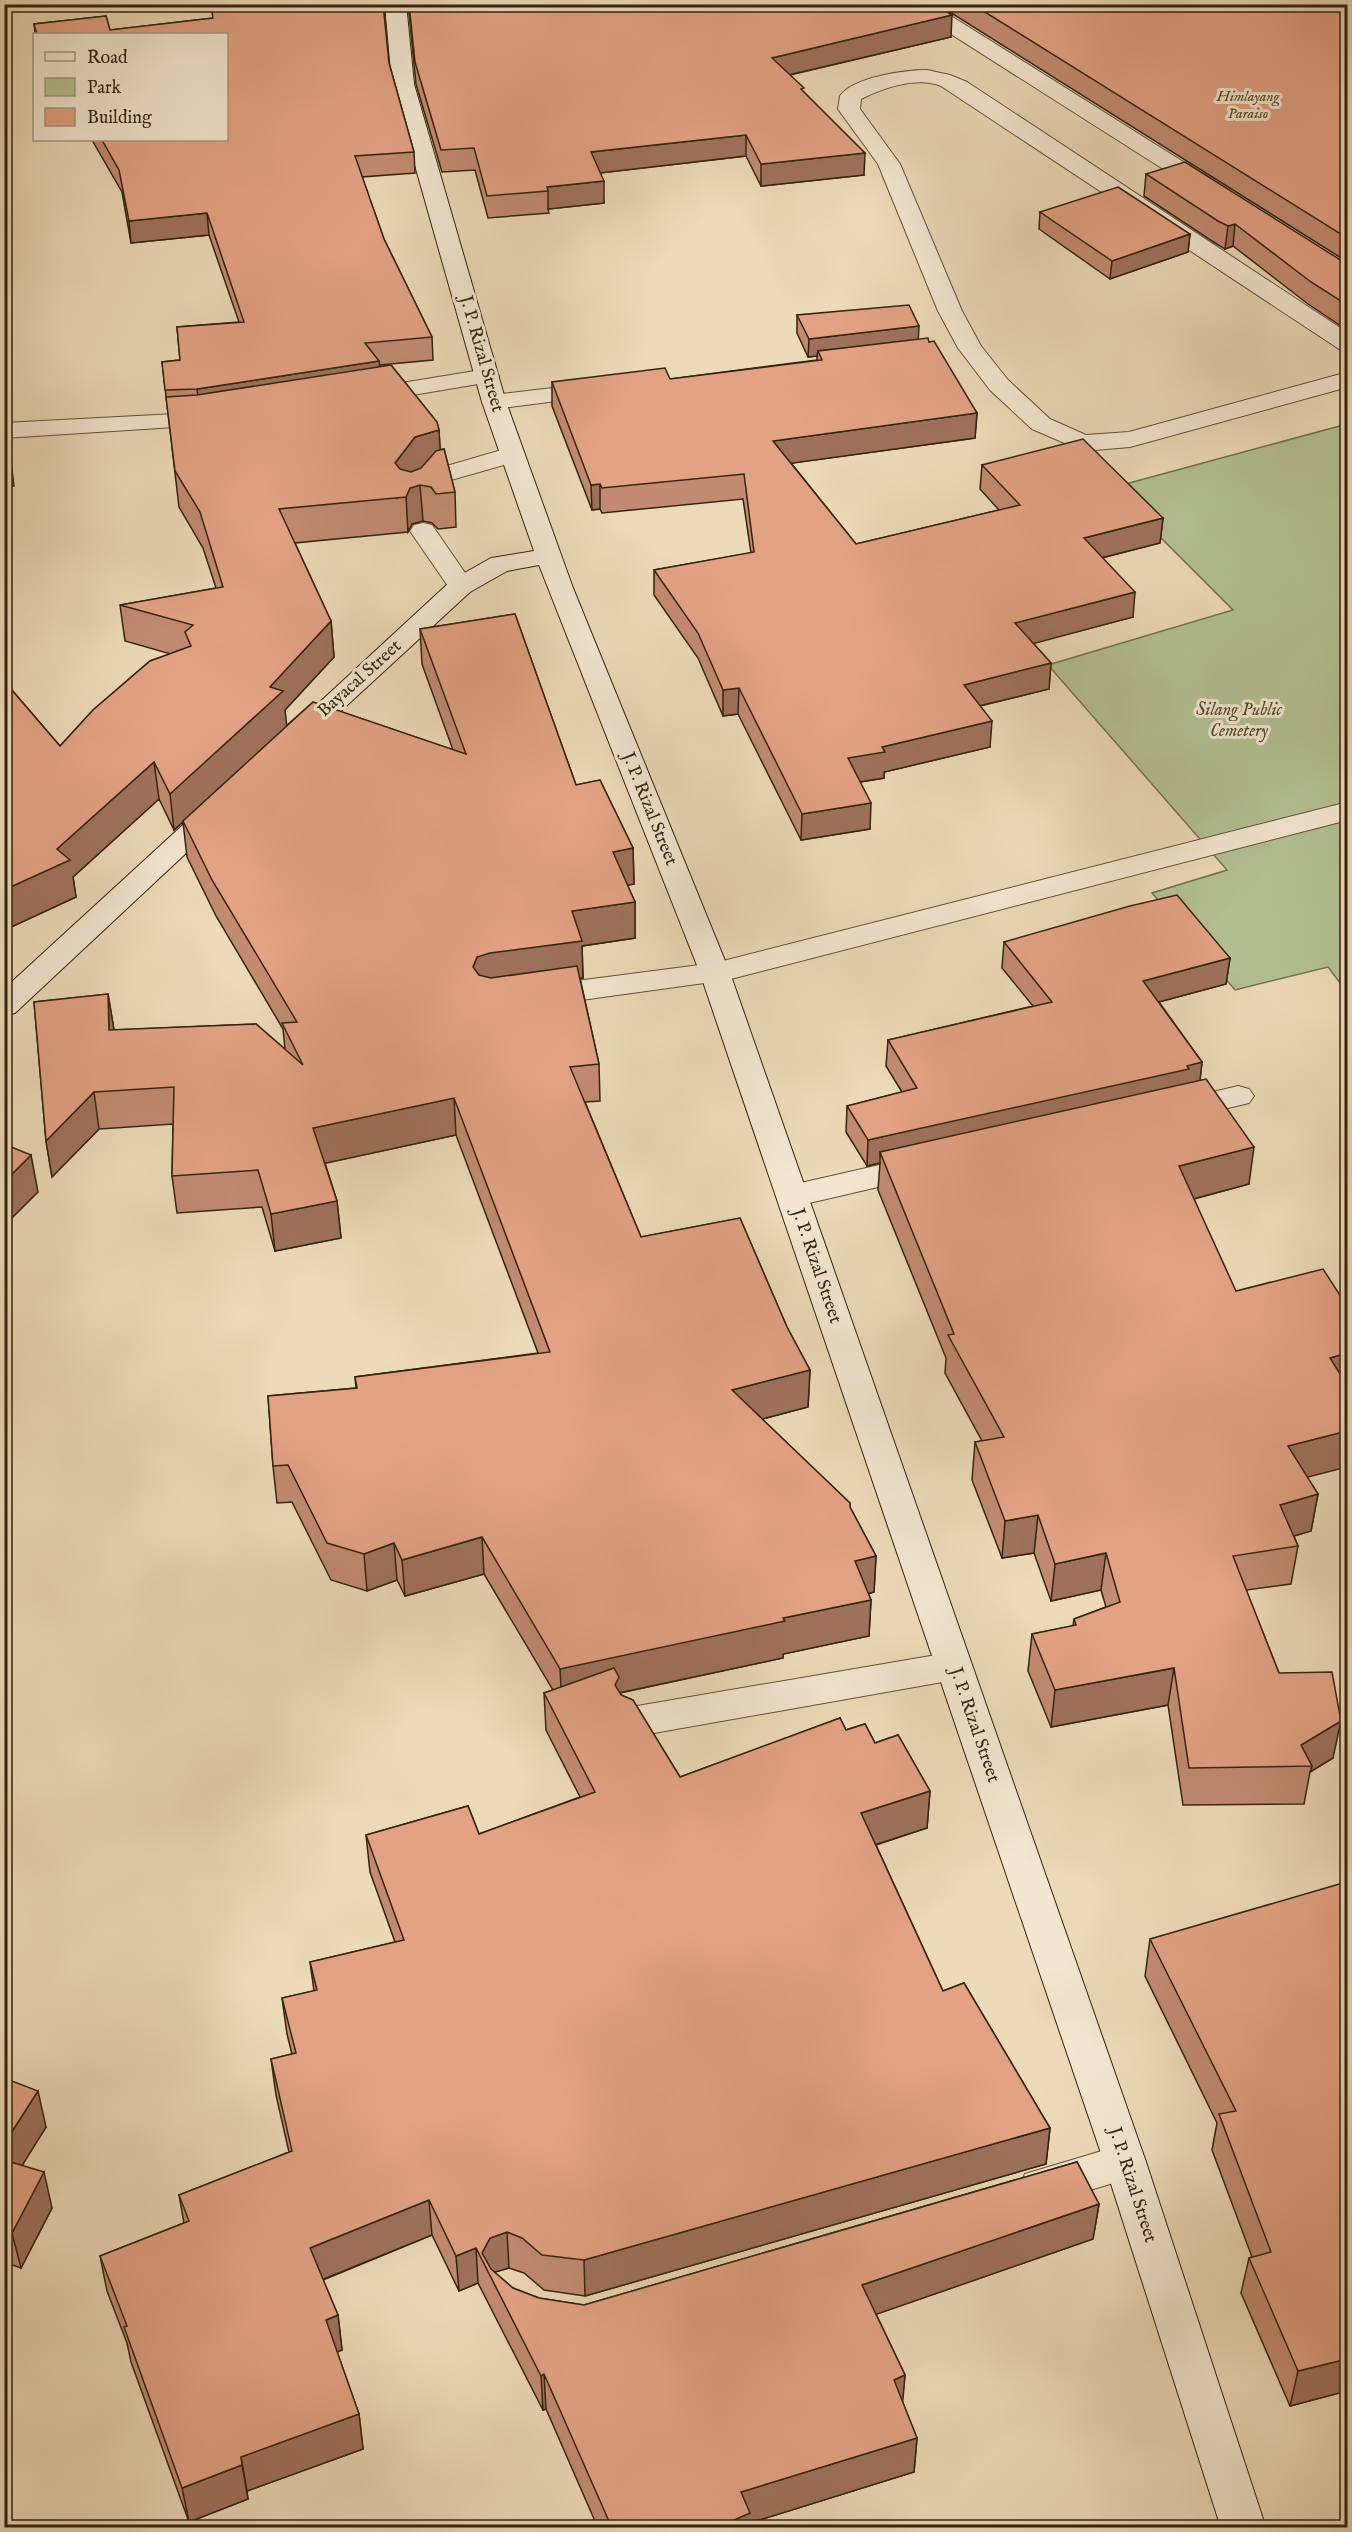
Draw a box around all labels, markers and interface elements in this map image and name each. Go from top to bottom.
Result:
legend [33,33,228,141]
text: Road [87,47,128,70]
text: Park [87,77,122,100]
park label: Himlayang Paraiso [1216,87,1281,123]
text: Building [87,107,152,130]
street label: J. P. Rizal Street [453,291,509,415]
street label: Bayacal Street [313,635,407,723]
park label: Silang Public Cemetery [1196,699,1283,743]
street label: J. P. Rizal Street [615,747,682,869]
street label: J. P. Rizal Street [785,1204,846,1327]
street label: J. P. Rizal Street [943,1663,1004,1786]
street label: J. P. Rizal Street [1102,2122,1161,2246]

